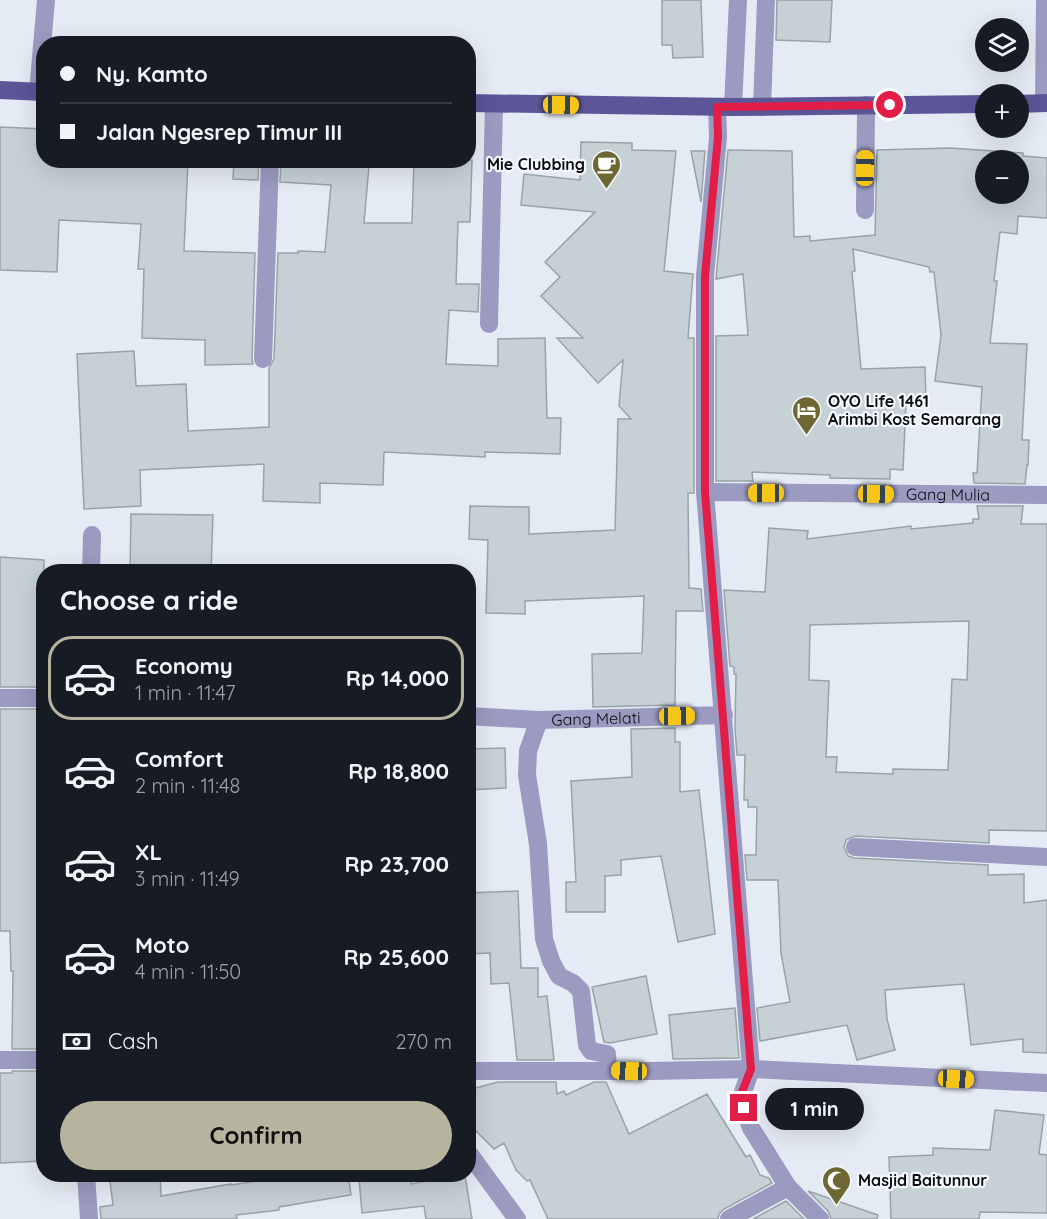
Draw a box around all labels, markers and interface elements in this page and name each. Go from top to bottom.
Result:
map controls [975,18,1029,204]
button: layers [975,18,1029,72]
text: Ny. Kamto [96,60,208,88]
button: + [975,84,1029,138]
route start [876,91,903,118]
car [543,96,579,114]
text: Jalan Ngesrep Timur III [96,118,342,146]
cafe icon: Mie Clubbing [590,148,622,190]
car [856,150,874,186]
button: − [975,150,1029,204]
place label: Mie Clubbing [487,154,585,174]
place label: OYO Life 1461 Arimbi Kost Semarang [828,391,1001,429]
hotel icon: OYO Life 1461 Arimbi Kost Semarang [791,394,823,436]
car [748,484,784,502]
street label: Gang Mulia [906,484,990,504]
car [858,485,894,503]
text: Choose a ride [60,583,238,617]
icon: car [63,651,117,705]
text: Economy [135,652,233,680]
text: Rp 14,000 [346,664,449,692]
text: 1 min · 11:47 [135,680,236,705]
street label: Gang Melati [551,707,641,730]
car [659,707,695,725]
icon: car [63,744,117,798]
text: Comfort [135,745,224,773]
text: Rp 18,800 [348,757,449,785]
text: 2 min · 11:48 [135,773,240,798]
icon: car [63,837,117,891]
text: XL [135,838,162,866]
text: Rp 23,700 [344,850,449,878]
text: 3 min · 11:49 [135,866,240,891]
icon: car [63,930,117,984]
text: Moto [135,931,189,959]
text: Rp 25,600 [343,943,449,971]
text: 4 min · 11:50 [135,959,241,984]
icon: cash [60,1025,93,1058]
text: Cash [108,1027,159,1055]
text: 270 m [395,1029,452,1054]
car [611,1061,647,1081]
car [938,1069,974,1089]
callout: 1 min [765,1087,864,1129]
route end [730,1094,757,1121]
text: 1 min [790,1096,839,1121]
button: Confirm [60,1101,452,1170]
mosque icon: Masjid Baitunnur [821,1164,853,1206]
place label: Masjid Baitunnur [858,1170,987,1190]

